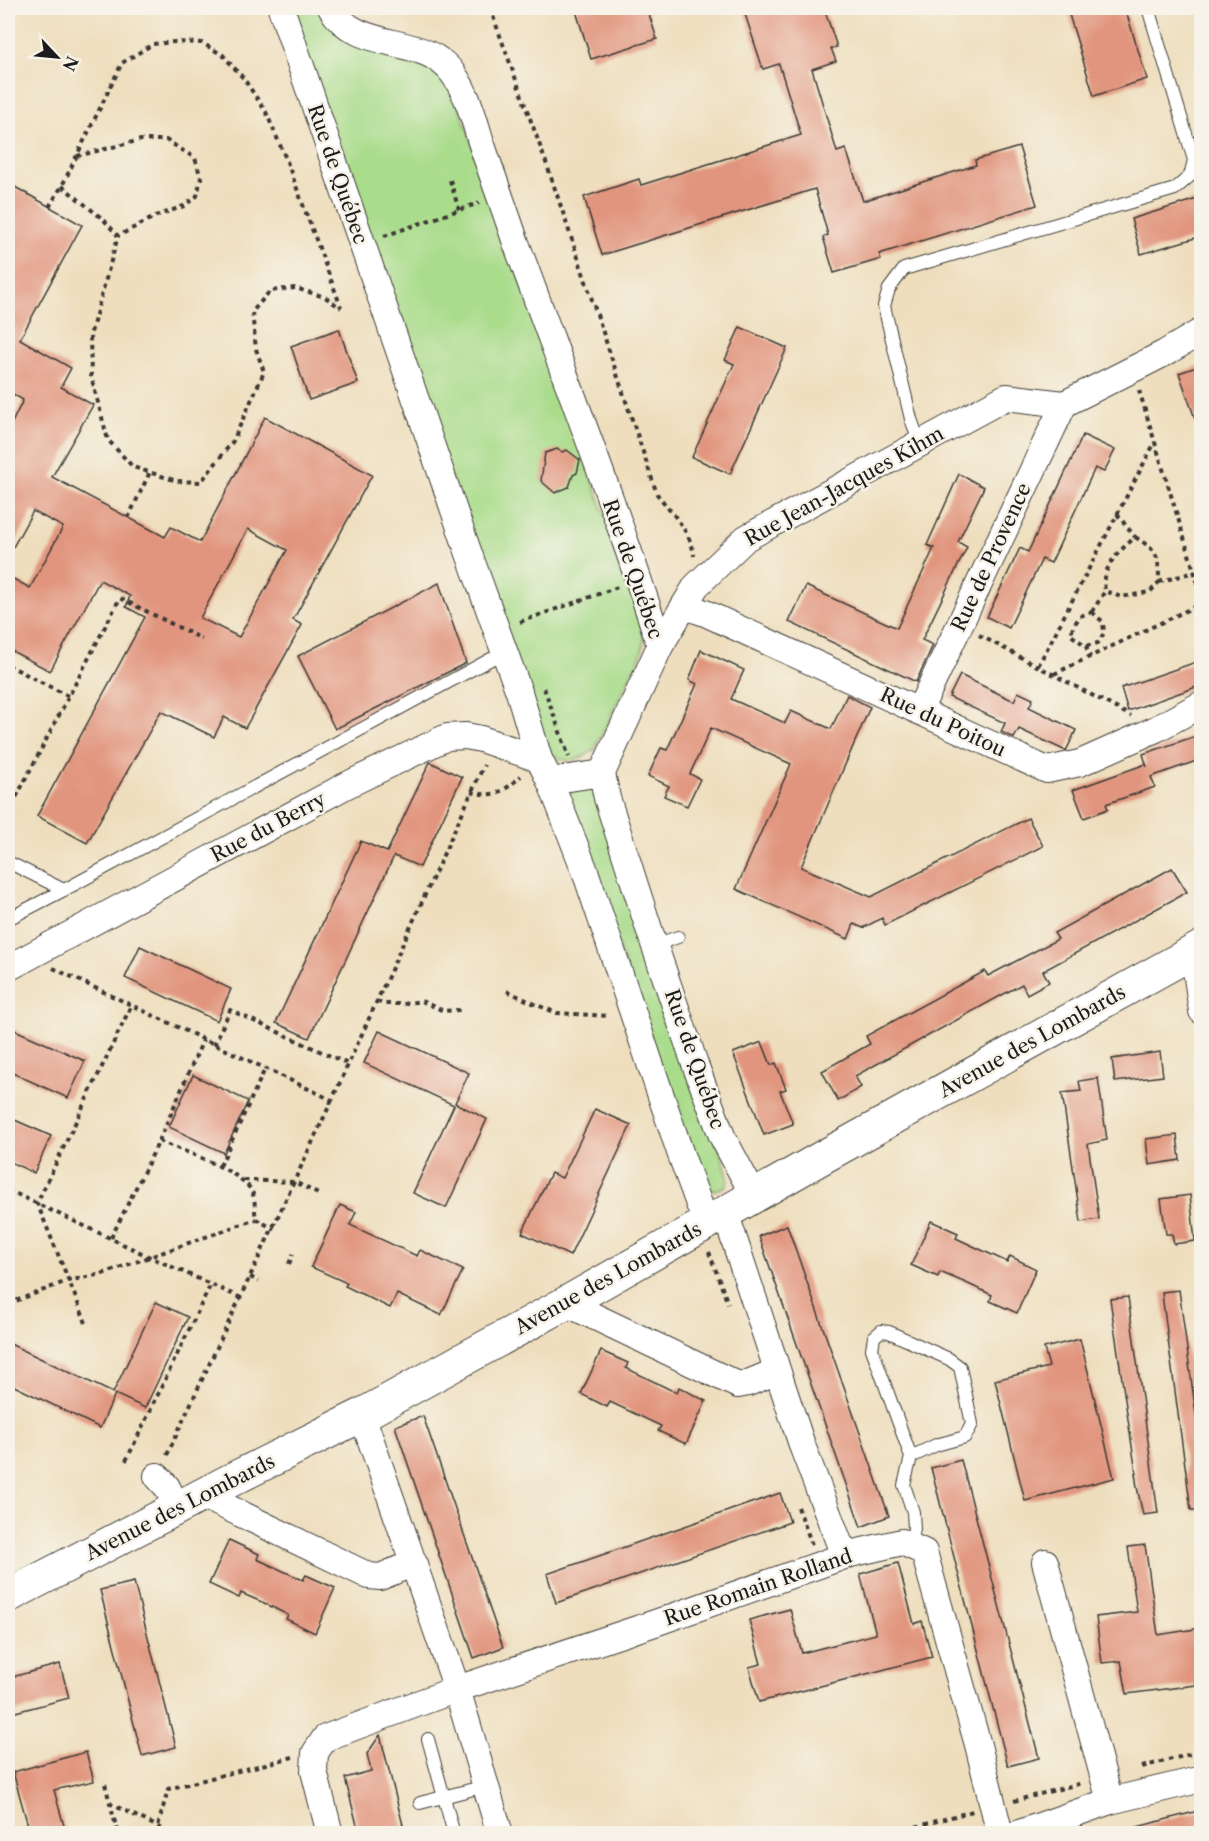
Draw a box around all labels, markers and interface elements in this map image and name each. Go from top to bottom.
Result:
north arrow [27,27,87,87]
text: N [58,53,83,74]
street label: Rue de Québec [303,101,373,247]
street label: Rue Jean-Jacques Kihm [740,421,948,551]
street label: Rue de Provence [946,479,1036,635]
street label: Rue de Québec [598,496,668,642]
street label: Rue du Poitou [876,682,1010,762]
street label: Rue du Berry [207,786,330,867]
street label: Avenue des Lombards [934,980,1129,1103]
street label: Rue de Québec [660,986,730,1132]
street label: Avenue des Lombards [510,1217,705,1340]
street label: Avenue des Lombards [80,1449,279,1566]
street label: Rue Romain Rolland [661,1544,855,1630]

